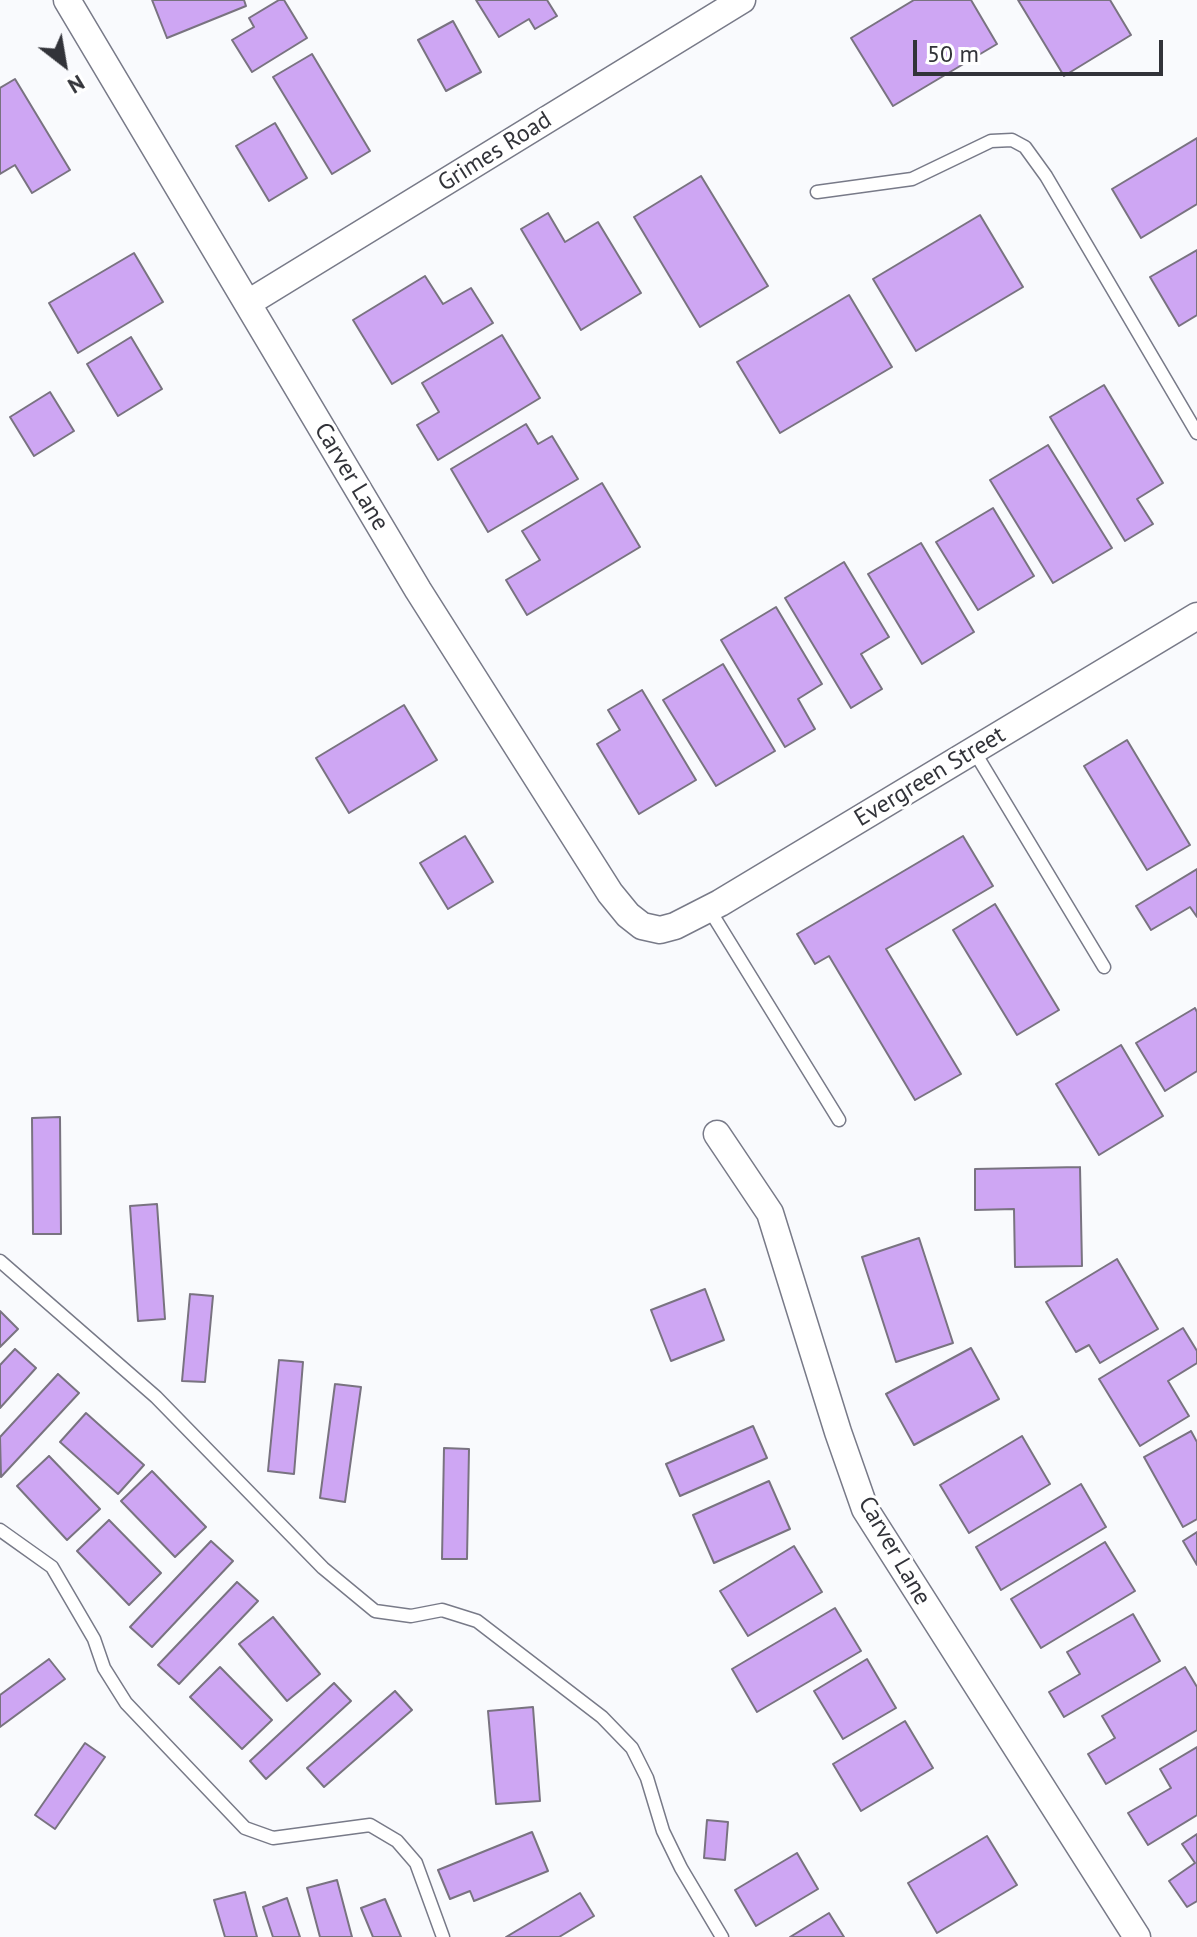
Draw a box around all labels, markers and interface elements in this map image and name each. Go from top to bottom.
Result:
north arrow [24,24,104,104]
scale bar [917,24,1167,74]
text: 50 m [927,38,979,69]
text: N [63,69,90,100]
street label: Grimes Road [433,106,557,198]
street label: Carver Lane [308,418,394,536]
street label: Evergreen Street [850,721,1010,833]
street label: Carver Lane [851,1492,937,1610]

